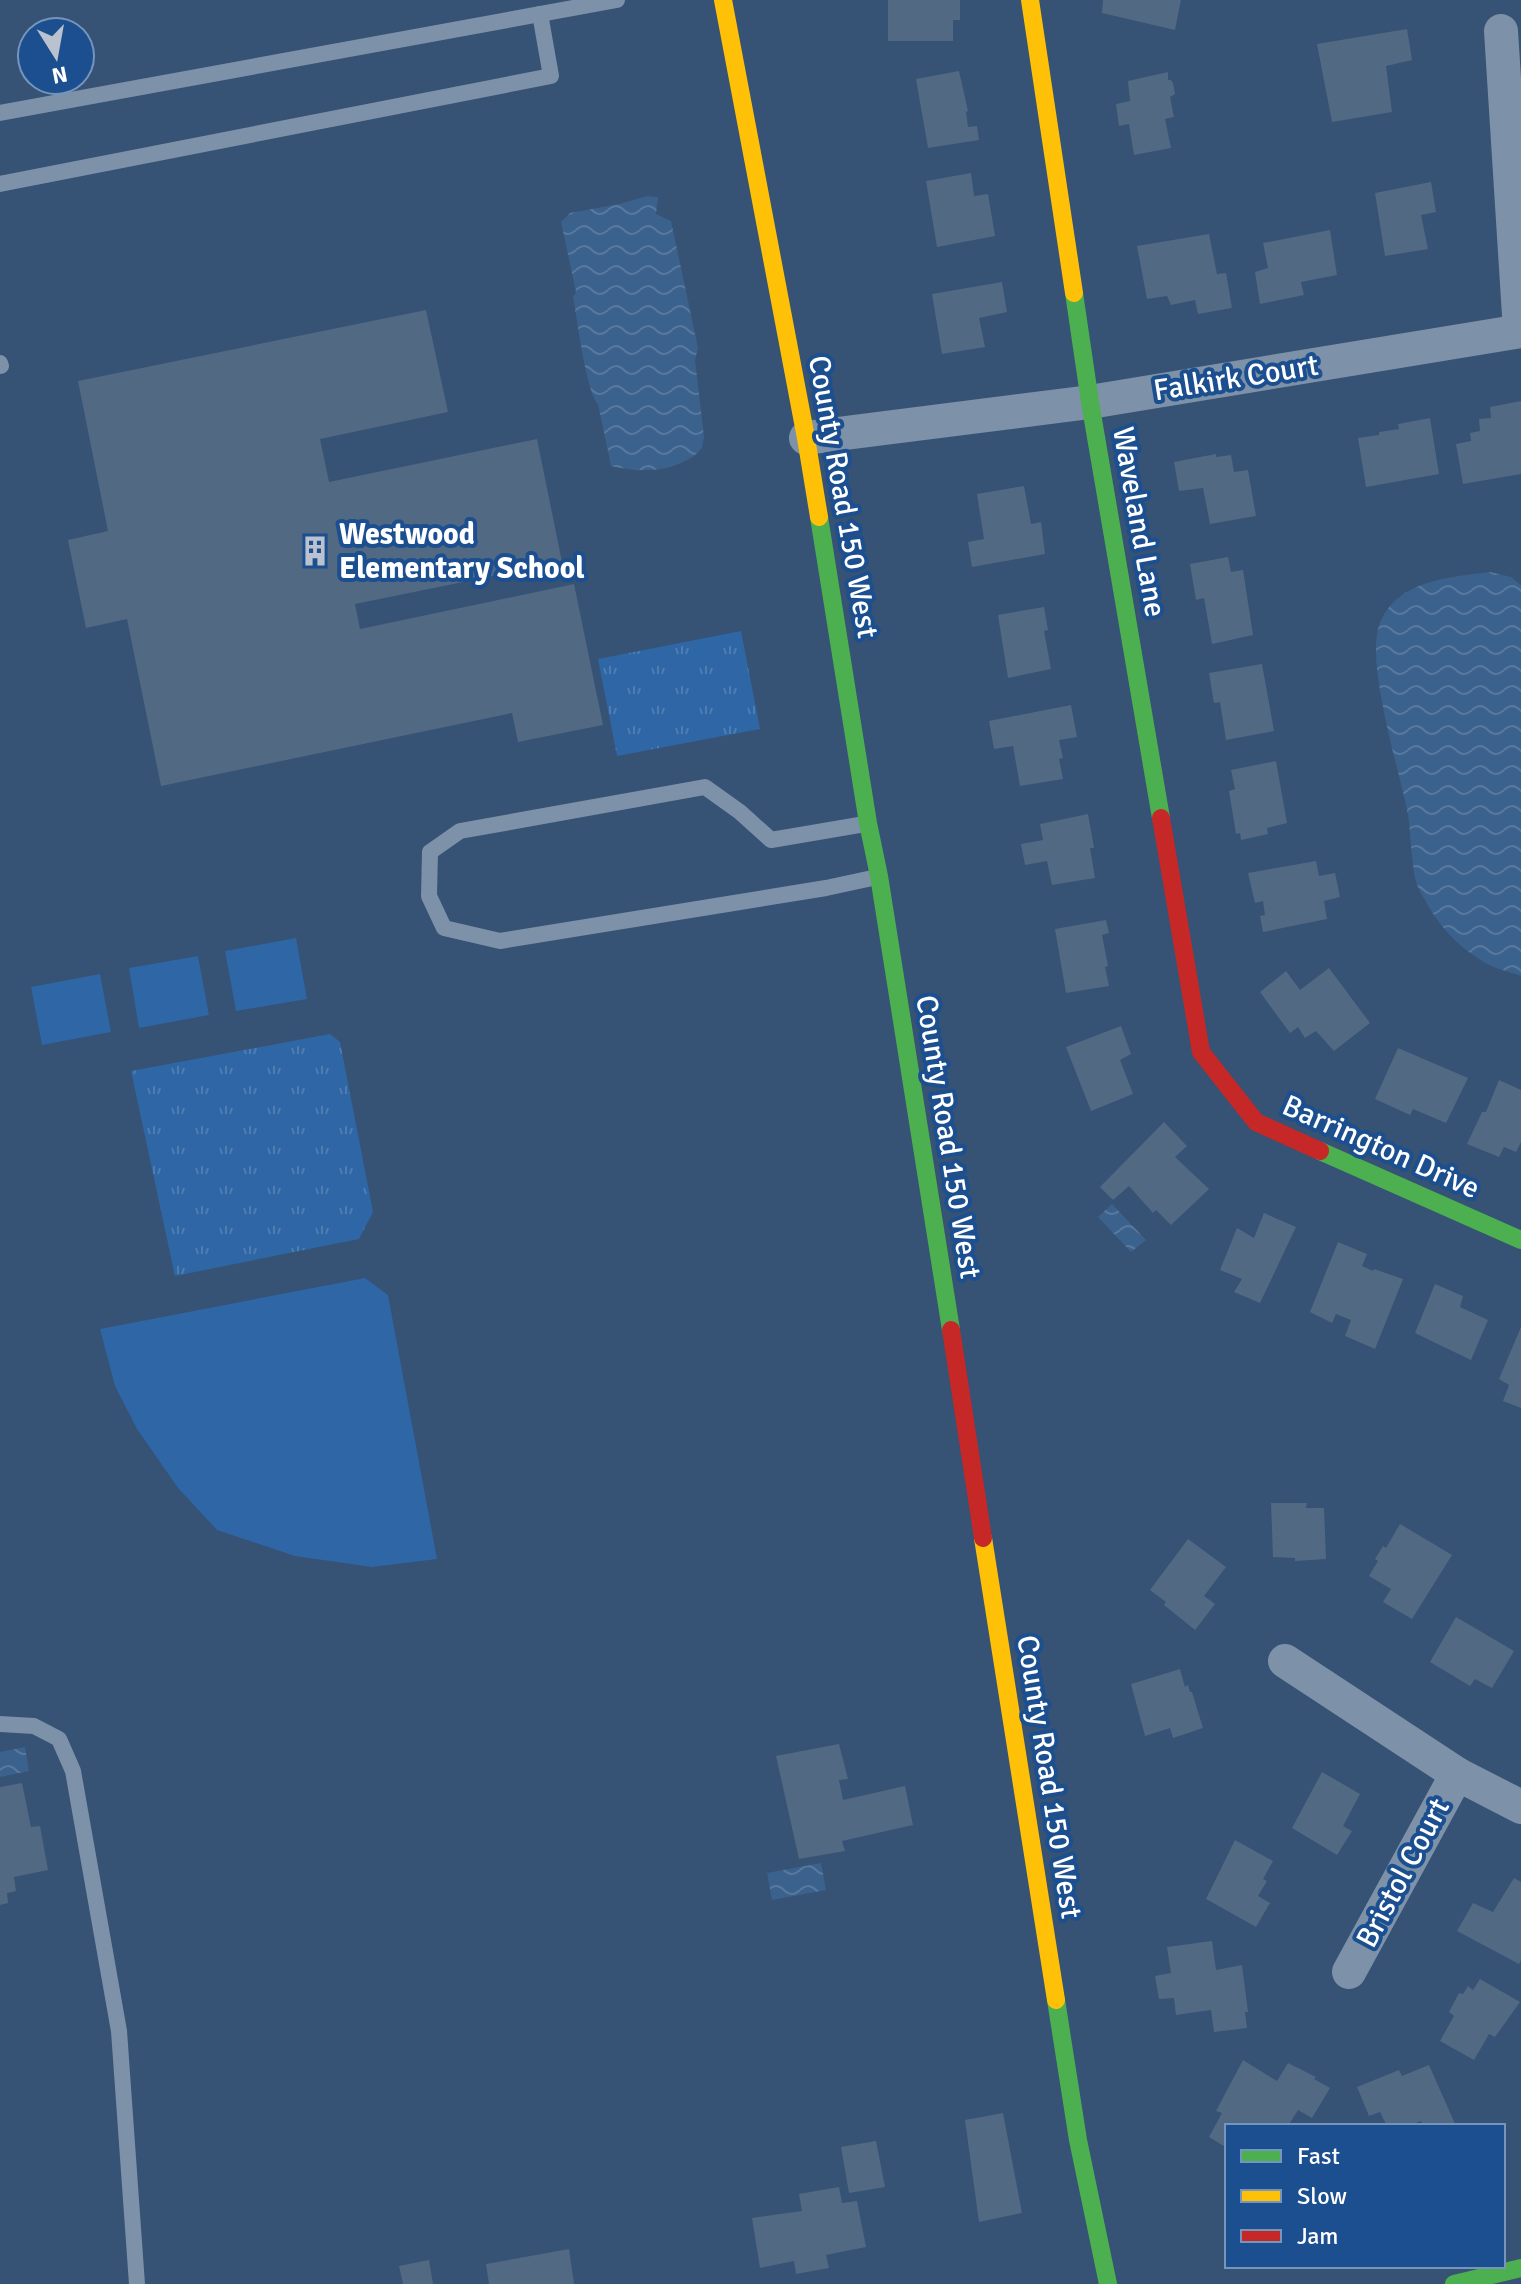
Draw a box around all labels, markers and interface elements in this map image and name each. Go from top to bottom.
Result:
north arrow [16,16,96,96]
text: N [50,60,70,90]
street label: Falkirk Court [1151,347,1321,409]
street label: County Road 150 West [800,353,886,641]
street label: Waveland Lane [1104,424,1174,620]
place label: Westwood Elementary School [339,516,585,587]
building icon: Westwood Elementary School [298,534,332,568]
street label: County Road 150 West [907,993,989,1281]
street label: Barrington Drive [1277,1087,1485,1207]
street label: County Road 150 West [1008,1633,1090,1921]
street label: Bristol Court [1348,1792,1458,1954]
legend [1225,2124,1505,2268]
text: Fast [1297,2141,1340,2171]
text: Slow [1297,2181,1347,2211]
text: Jam [1297,2221,1338,2251]

